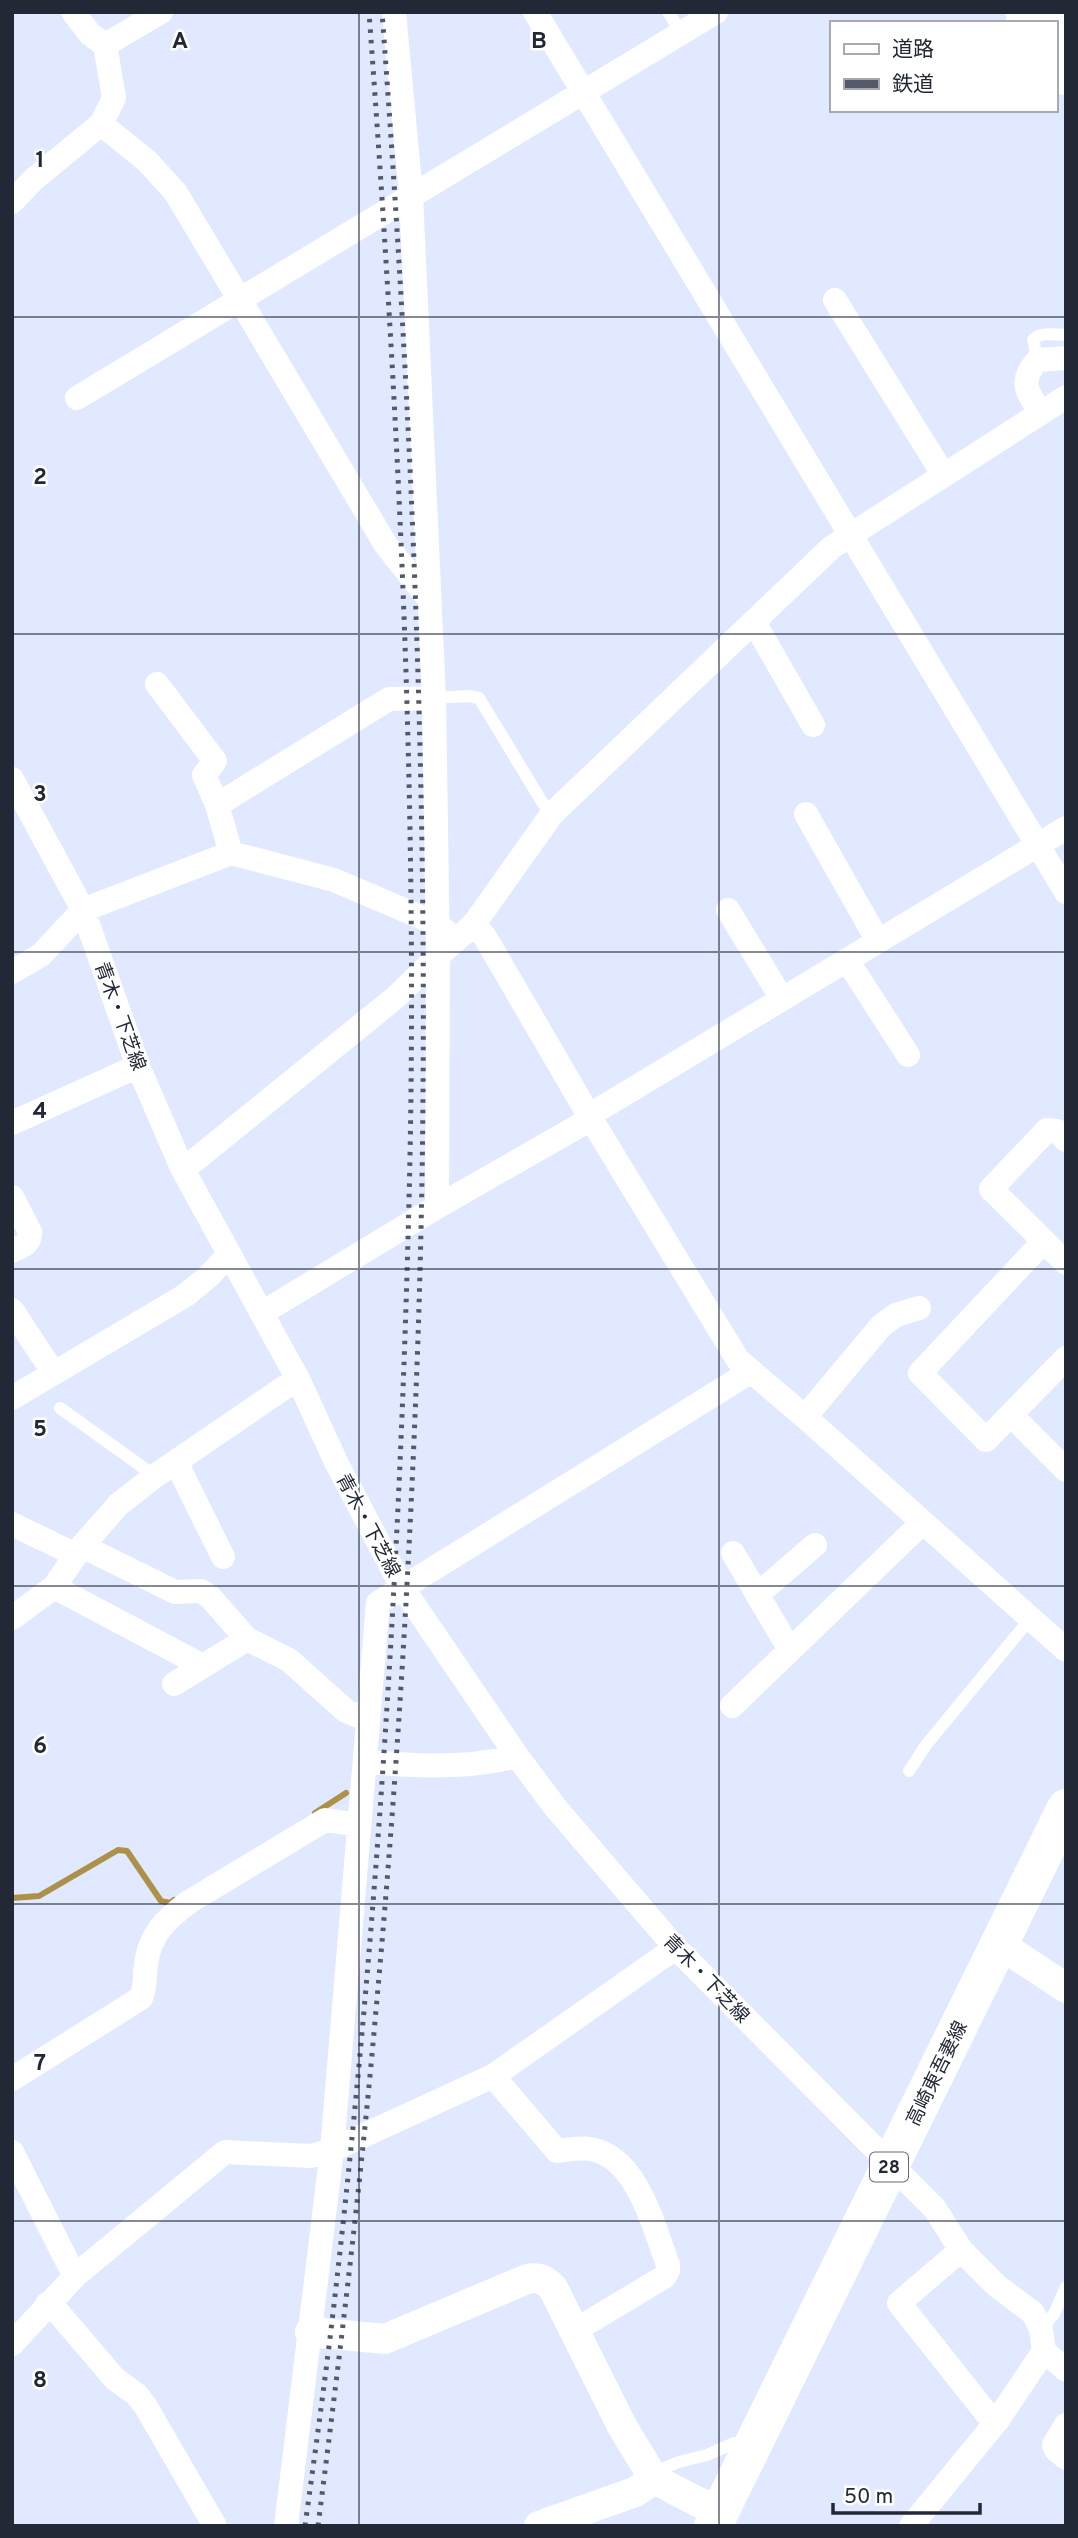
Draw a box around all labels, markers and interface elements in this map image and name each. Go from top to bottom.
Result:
legend [830,21,1057,112]
text: A [172,28,188,57]
text: B [531,28,547,57]
text: 道路 [892,37,934,64]
text: 鉄道 [892,72,934,99]
text: 1 [35,147,45,176]
text: 2 [33,464,47,493]
text: 3 [33,781,47,810]
street label: 青木・下芝線 [88,959,150,1074]
text: 4 [33,1098,47,1127]
text: 5 [33,1416,47,1445]
street label: 青木・下芝線 [330,1470,405,1582]
text: 6 [33,1733,47,1762]
street label: 青木・下芝線 [657,1930,754,2029]
street label: 高崎東吾妻線 [902,2017,974,2130]
text: 7 [34,2050,46,2079]
road number: 28 [870,2152,908,2182]
text: 8 [33,2367,47,2396]
scale bar [833,2472,980,2516]
text: 50 m [844,2484,893,2511]

